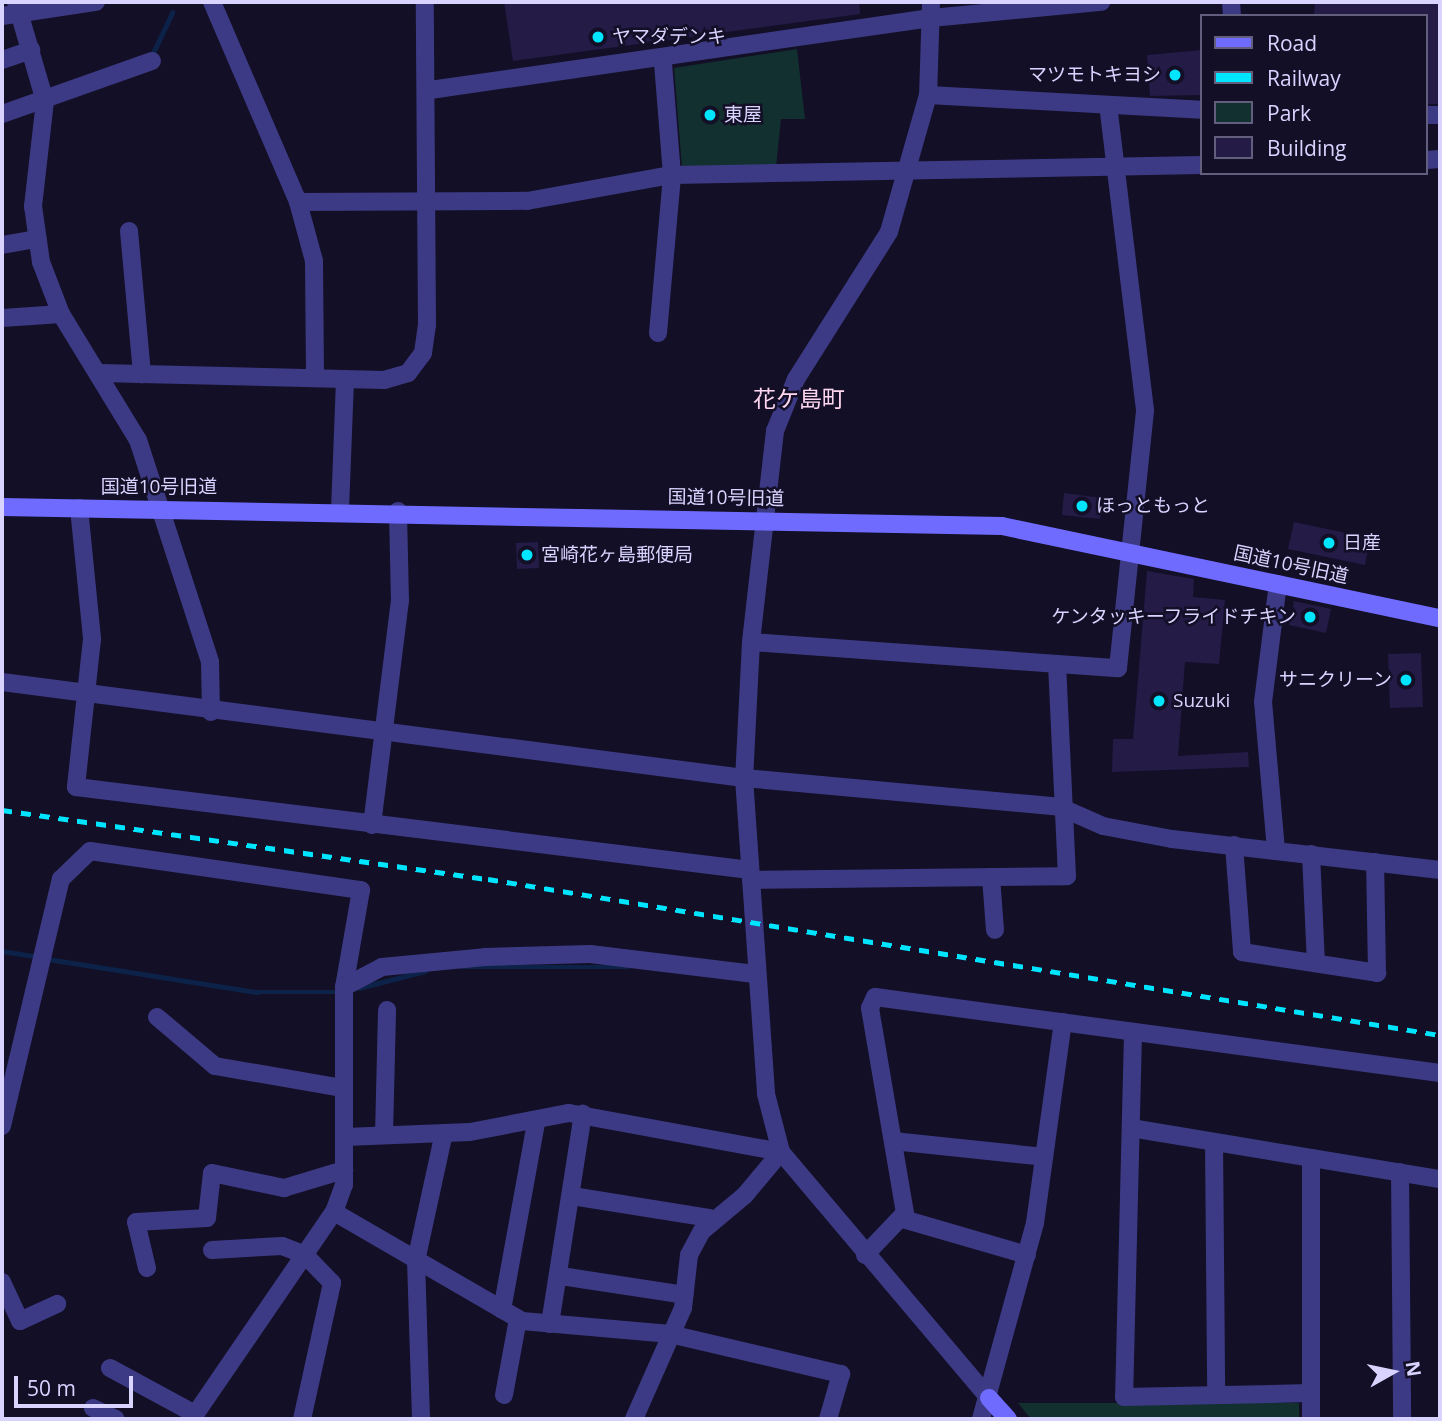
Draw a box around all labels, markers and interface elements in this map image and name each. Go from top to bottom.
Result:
legend [1200,14,1428,175]
place label: ヤマダデンキ [612,26,726,48]
marker: ヤマダデンキ [590,29,606,45]
text: Road [1267,29,1317,57]
place label: マツモトキヨシ [1028,64,1161,86]
text: Railway [1267,64,1341,92]
marker: マツモトキヨシ [1167,67,1183,83]
text: Park [1267,99,1311,127]
place label: 東屋 [724,104,762,126]
marker: 東屋 [702,107,718,123]
text: Building [1267,134,1346,162]
district label: 花ケ島町 [753,384,845,412]
street label: 国道10号旧道 [101,476,217,498]
street label: 国道10号旧道 [667,486,785,510]
place label: ほっともっと [1096,495,1210,517]
marker: ほっともっと [1074,498,1090,514]
place label: 日産 [1343,532,1381,554]
marker: 日産 [1321,535,1337,551]
street label: 国道10号旧道 [1232,542,1350,588]
place label: 宮崎花ヶ島郵便局 [541,544,693,566]
marker: 宮崎花ヶ島郵便局 [519,547,535,563]
place label: ケンタッキーフライドチキン [1049,606,1296,628]
marker: ケンタッキーフライドチキン [1302,609,1318,625]
place label: サニクリーン [1278,669,1392,691]
marker: サニクリーン [1398,672,1414,688]
place label: Suzuki [1173,690,1230,712]
marker: Suzuki [1151,693,1167,709]
north arrow [1358,1337,1428,1407]
text: N [1400,1359,1428,1378]
scale bar [18,1362,136,1406]
text: 50 m [27,1374,76,1402]

